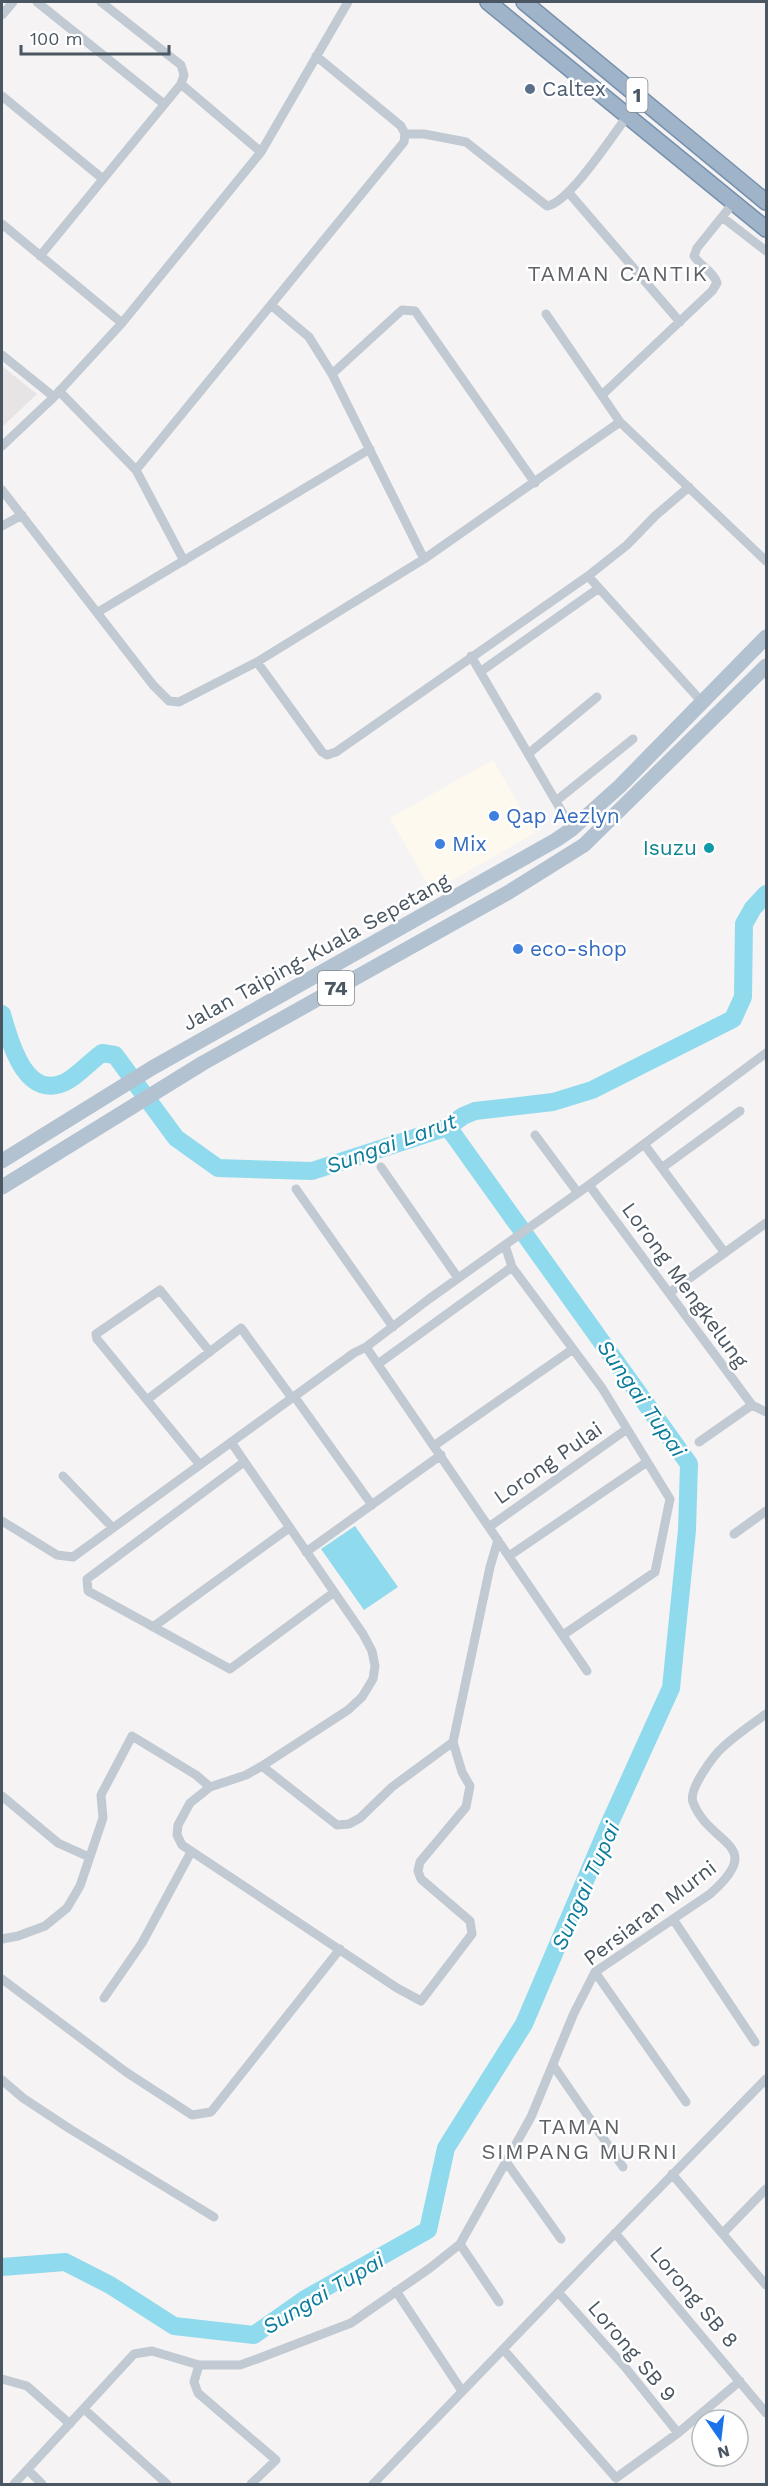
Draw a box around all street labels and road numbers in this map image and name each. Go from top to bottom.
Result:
road number: 1 [626,78,648,112]
street label: Jalan Taiping-Kuala Sepetang [178,867,454,1036]
road number: 74 [318,971,354,1005]
street label: Lorong Mengkelung [617,1197,754,1373]
street label: Lorong Pulai [489,1416,607,1509]
street label: Persiaran Murni [578,1855,721,1971]
street label: Lorong SB 8 [645,2241,744,2352]
street label: Lorong SB 9 [583,2295,682,2406]

